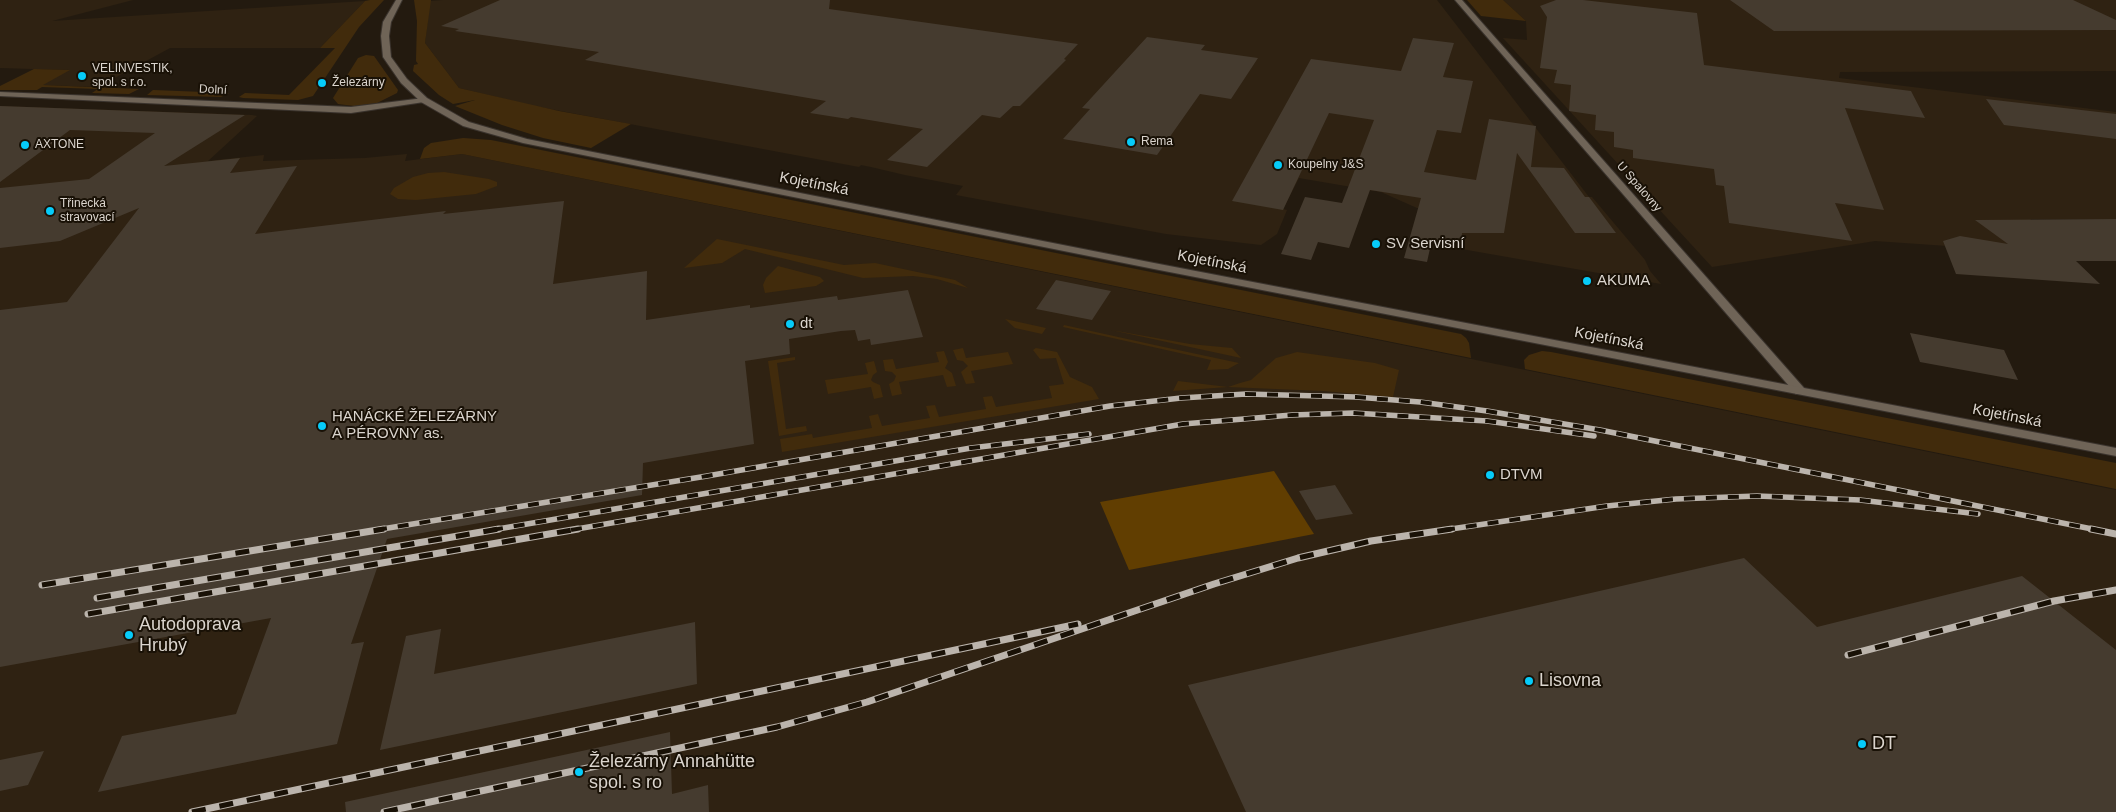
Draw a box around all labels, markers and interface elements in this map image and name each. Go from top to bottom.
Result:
place label: VELINVESTIK, spol. s r.o. [92,62,173,90]
marker: VELINVESTIK, spol. s r.o. [76,70,88,82]
place label: Železárny [332,76,385,90]
marker: Železárny [316,77,328,89]
street label: Dolní [199,82,227,98]
place label: Rema [1141,135,1173,149]
marker: Rema [1125,136,1137,148]
place label: AXTONE [35,138,84,152]
marker: AXTONE [19,139,31,151]
place label: Koupelny J&S [1288,158,1363,172]
marker: Koupelny J&S [1272,159,1284,171]
street label: U Spalovny [1613,159,1665,215]
street label: Kojetínská [778,168,850,200]
place label: Třinecká stravovací [60,197,115,225]
marker: Třinecká stravovací [44,205,56,217]
place label: SV Servisní [1386,235,1464,253]
marker: SV Servisní [1370,238,1382,250]
street label: Kojetínská [1176,246,1248,278]
place label: AKUMA [1597,272,1650,290]
marker: AKUMA [1581,275,1593,287]
place label: dt [800,315,813,333]
marker: dt [784,318,796,330]
street label: Kojetínská [1573,323,1645,355]
street label: Kojetínská [1971,400,2043,432]
place label: HANÁCKÉ ŽELEZÁRNY A PÉROVNY as. [332,408,497,443]
marker: HANÁCKÉ ŽELEZÁRNY A PÉROVNY as. [316,420,328,432]
place label: DTVM [1500,466,1542,484]
marker: DTVM [1484,469,1496,481]
place label: Autodoprava Hrubý [139,614,241,656]
marker: Autodoprava Hrubý [123,629,135,641]
place label: Lisovna [1539,670,1601,692]
marker: Lisovna [1523,675,1535,687]
place label: DT [1872,733,1896,755]
marker: DT [1856,738,1868,750]
place label: Železárny Annahütte spol. s ro [589,751,755,794]
marker: Železárny Annahütte spol. s ro [573,766,585,778]

